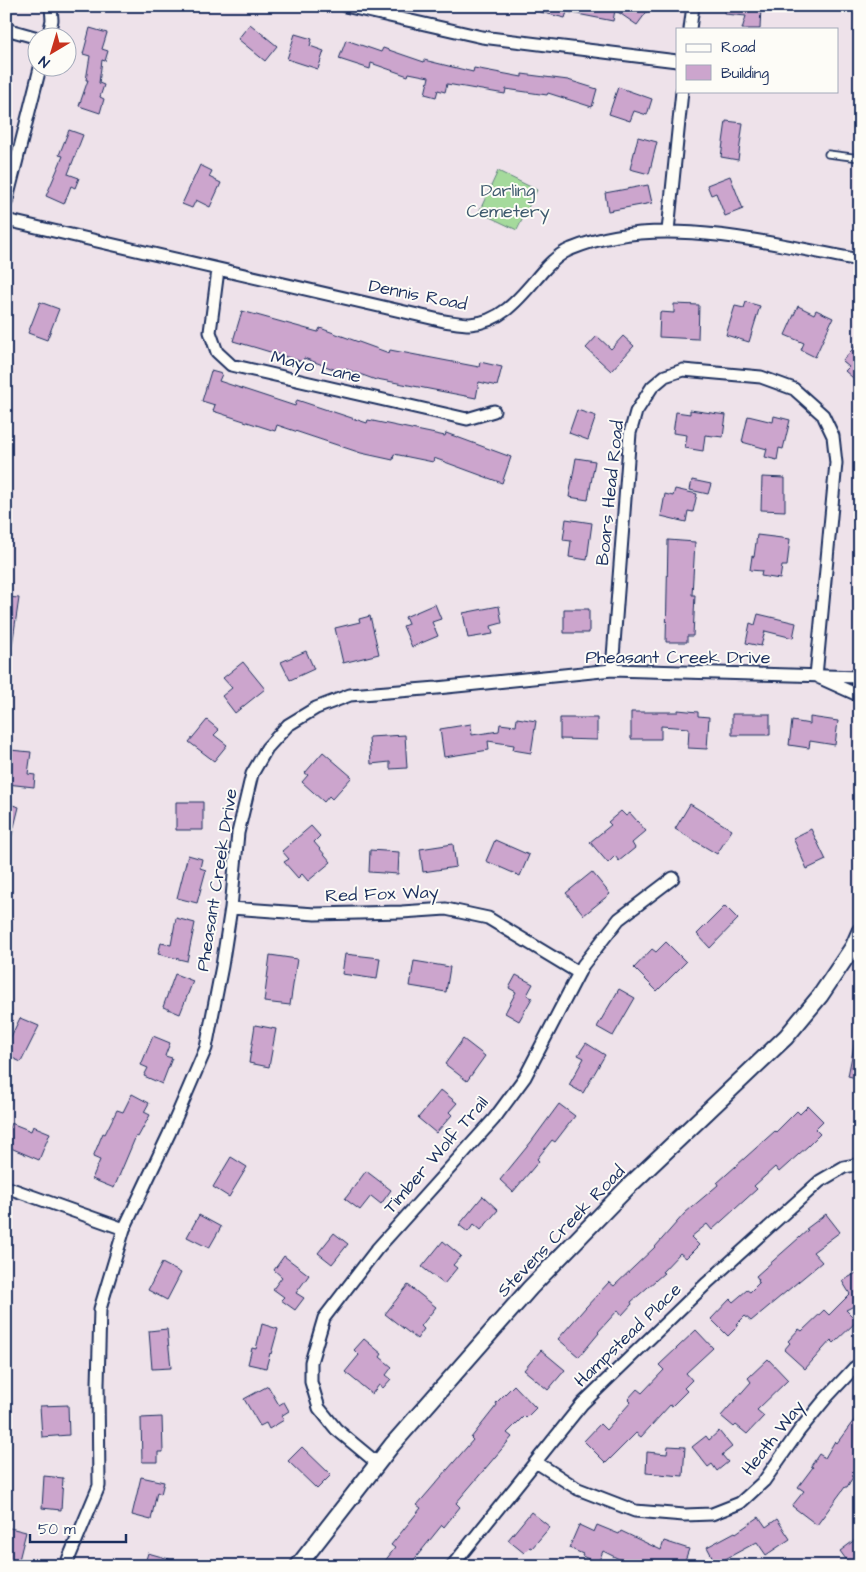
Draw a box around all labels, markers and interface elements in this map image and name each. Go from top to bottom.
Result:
north arrow [28,28,78,78]
legend [676,28,838,92]
text: Road [721,37,756,58]
text: N [35,51,54,72]
text: Building [721,63,769,85]
park label: Darling Cemetery [466,178,550,225]
street label: Dennis Road [367,273,469,317]
street label: Mayo Lane [268,345,364,391]
street label: Boars Head Road [590,419,630,567]
street label: Pheasant Creek Drive [586,645,771,670]
street label: Pheasant Creek Drive [190,787,244,973]
street label: Red Fox Way [325,880,439,909]
street label: Timber Wolf Trail [378,1091,494,1219]
street label: Stevens Creek Road [491,1159,631,1303]
street label: Hampstead Place [569,1277,687,1393]
street label: Heath Way [736,1395,811,1481]
scale bar [30,1512,126,1544]
text: 50 m [38,1519,76,1540]

